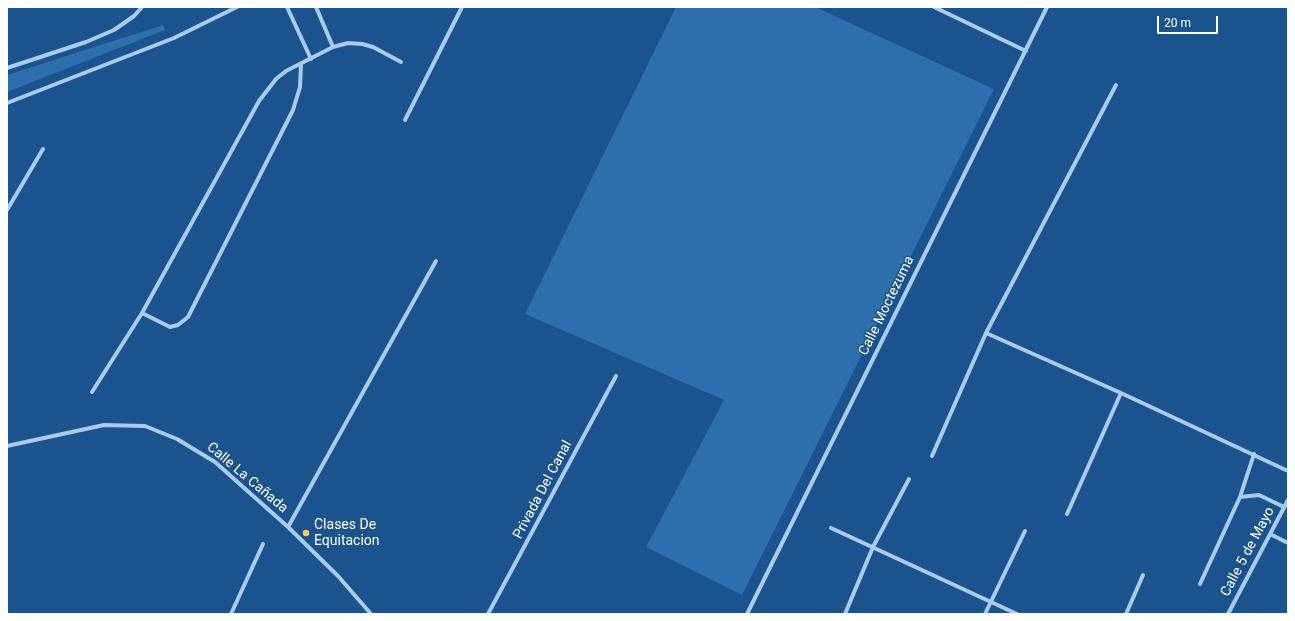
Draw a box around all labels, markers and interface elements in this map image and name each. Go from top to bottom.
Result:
scale bar [1159,8,1220,34]
text: 20 m [1164,16,1191,30]
street label: Calle Moctezuma [856,254,918,358]
street label: Privada Del Canal [510,438,576,542]
street label: Calle La Cañada [203,439,291,517]
street label: Calle 5 de Mayo [1217,504,1279,600]
place label: Clases De Equitacion [314,517,380,550]
marker: Clases De Equitacion [301,528,311,538]

